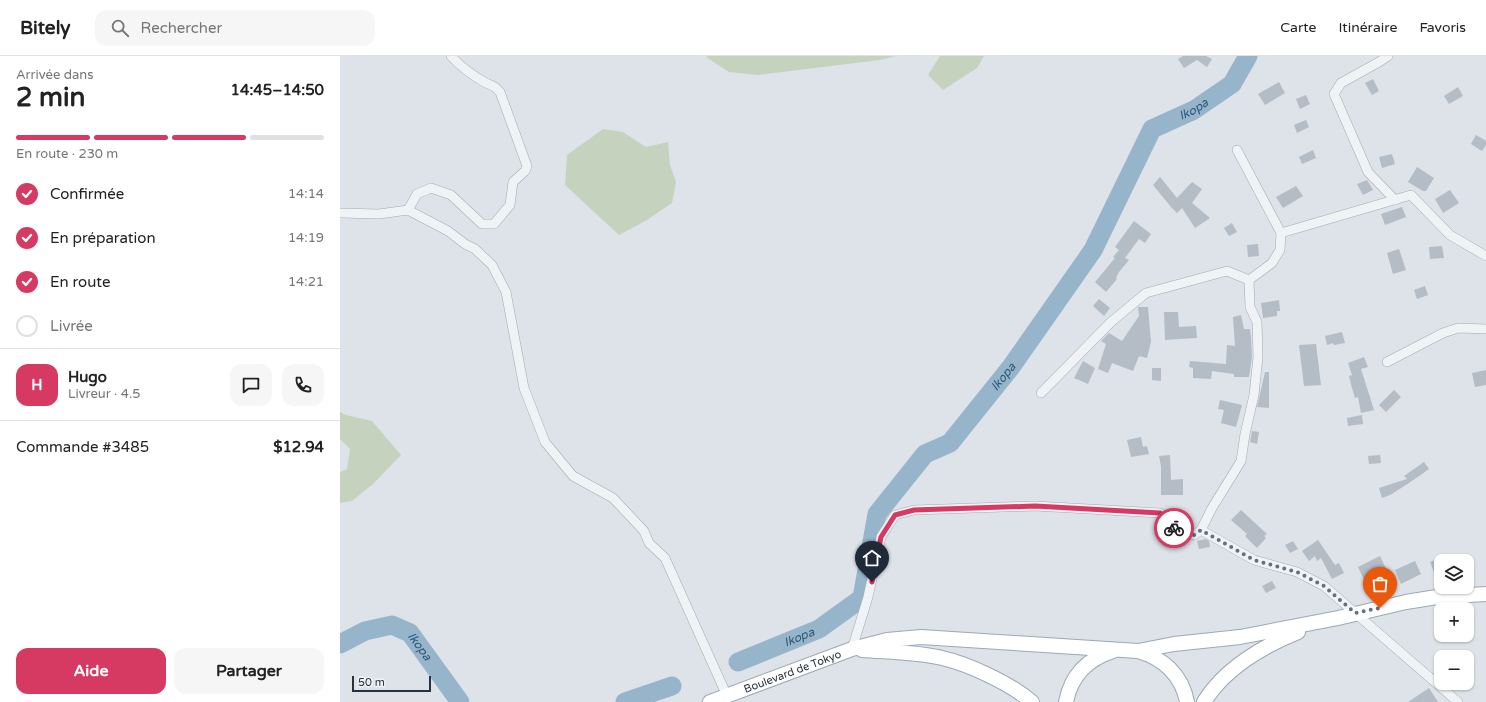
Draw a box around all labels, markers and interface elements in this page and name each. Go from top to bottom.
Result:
search box [95,10,375,46]
text: Bitely [20,17,71,39]
icon: search [109,17,131,39]
text: Rechercher [141,19,222,37]
text: Carte [1280,19,1316,36]
text: Itinéraire [1338,19,1397,36]
text: Favoris [1419,19,1466,36]
text: Arrivée dans [16,67,93,83]
text: 14:45–14:50 [231,81,324,99]
text: 2 min [16,82,85,113]
water label: Ikopa [1177,95,1211,123]
text: En route · 230 m [16,146,118,162]
icon: check [16,183,38,205]
text: Confirmée [50,185,124,203]
text: 14:14 [288,186,324,202]
icon: check [16,227,38,249]
text: En préparation [50,229,156,247]
text: 14:19 [288,230,324,246]
icon: check [16,271,38,293]
text: En route [50,273,110,291]
text: 14:21 [288,274,324,290]
text: Livrée [50,317,93,335]
water label: Ikopa [988,360,1019,393]
button: chat [230,364,272,406]
button: phone [282,364,324,406]
text: Hugo [68,368,107,386]
text: H [31,376,43,394]
text: Livreur · 4.5 [68,386,141,402]
text: Commande #3485 [16,438,149,456]
text: $12.94 [273,438,324,456]
courier [1154,508,1194,548]
icon: bike [1163,517,1185,539]
pin [855,541,889,582]
icon: home [861,547,883,569]
map controls [1434,554,1474,690]
button: layers [1434,554,1474,594]
pin [1363,567,1397,608]
icon: bag [1369,573,1391,595]
button: + [1434,602,1474,642]
water label: Ikopa [782,625,817,649]
water label: Ikopa [405,630,435,663]
street label: Boulevard de Tokyo [742,647,843,696]
button: Aide [16,648,166,694]
button: Partager [174,648,324,694]
button: − [1434,650,1474,690]
scale bar [352,674,431,693]
text: 50 m [358,676,385,689]

